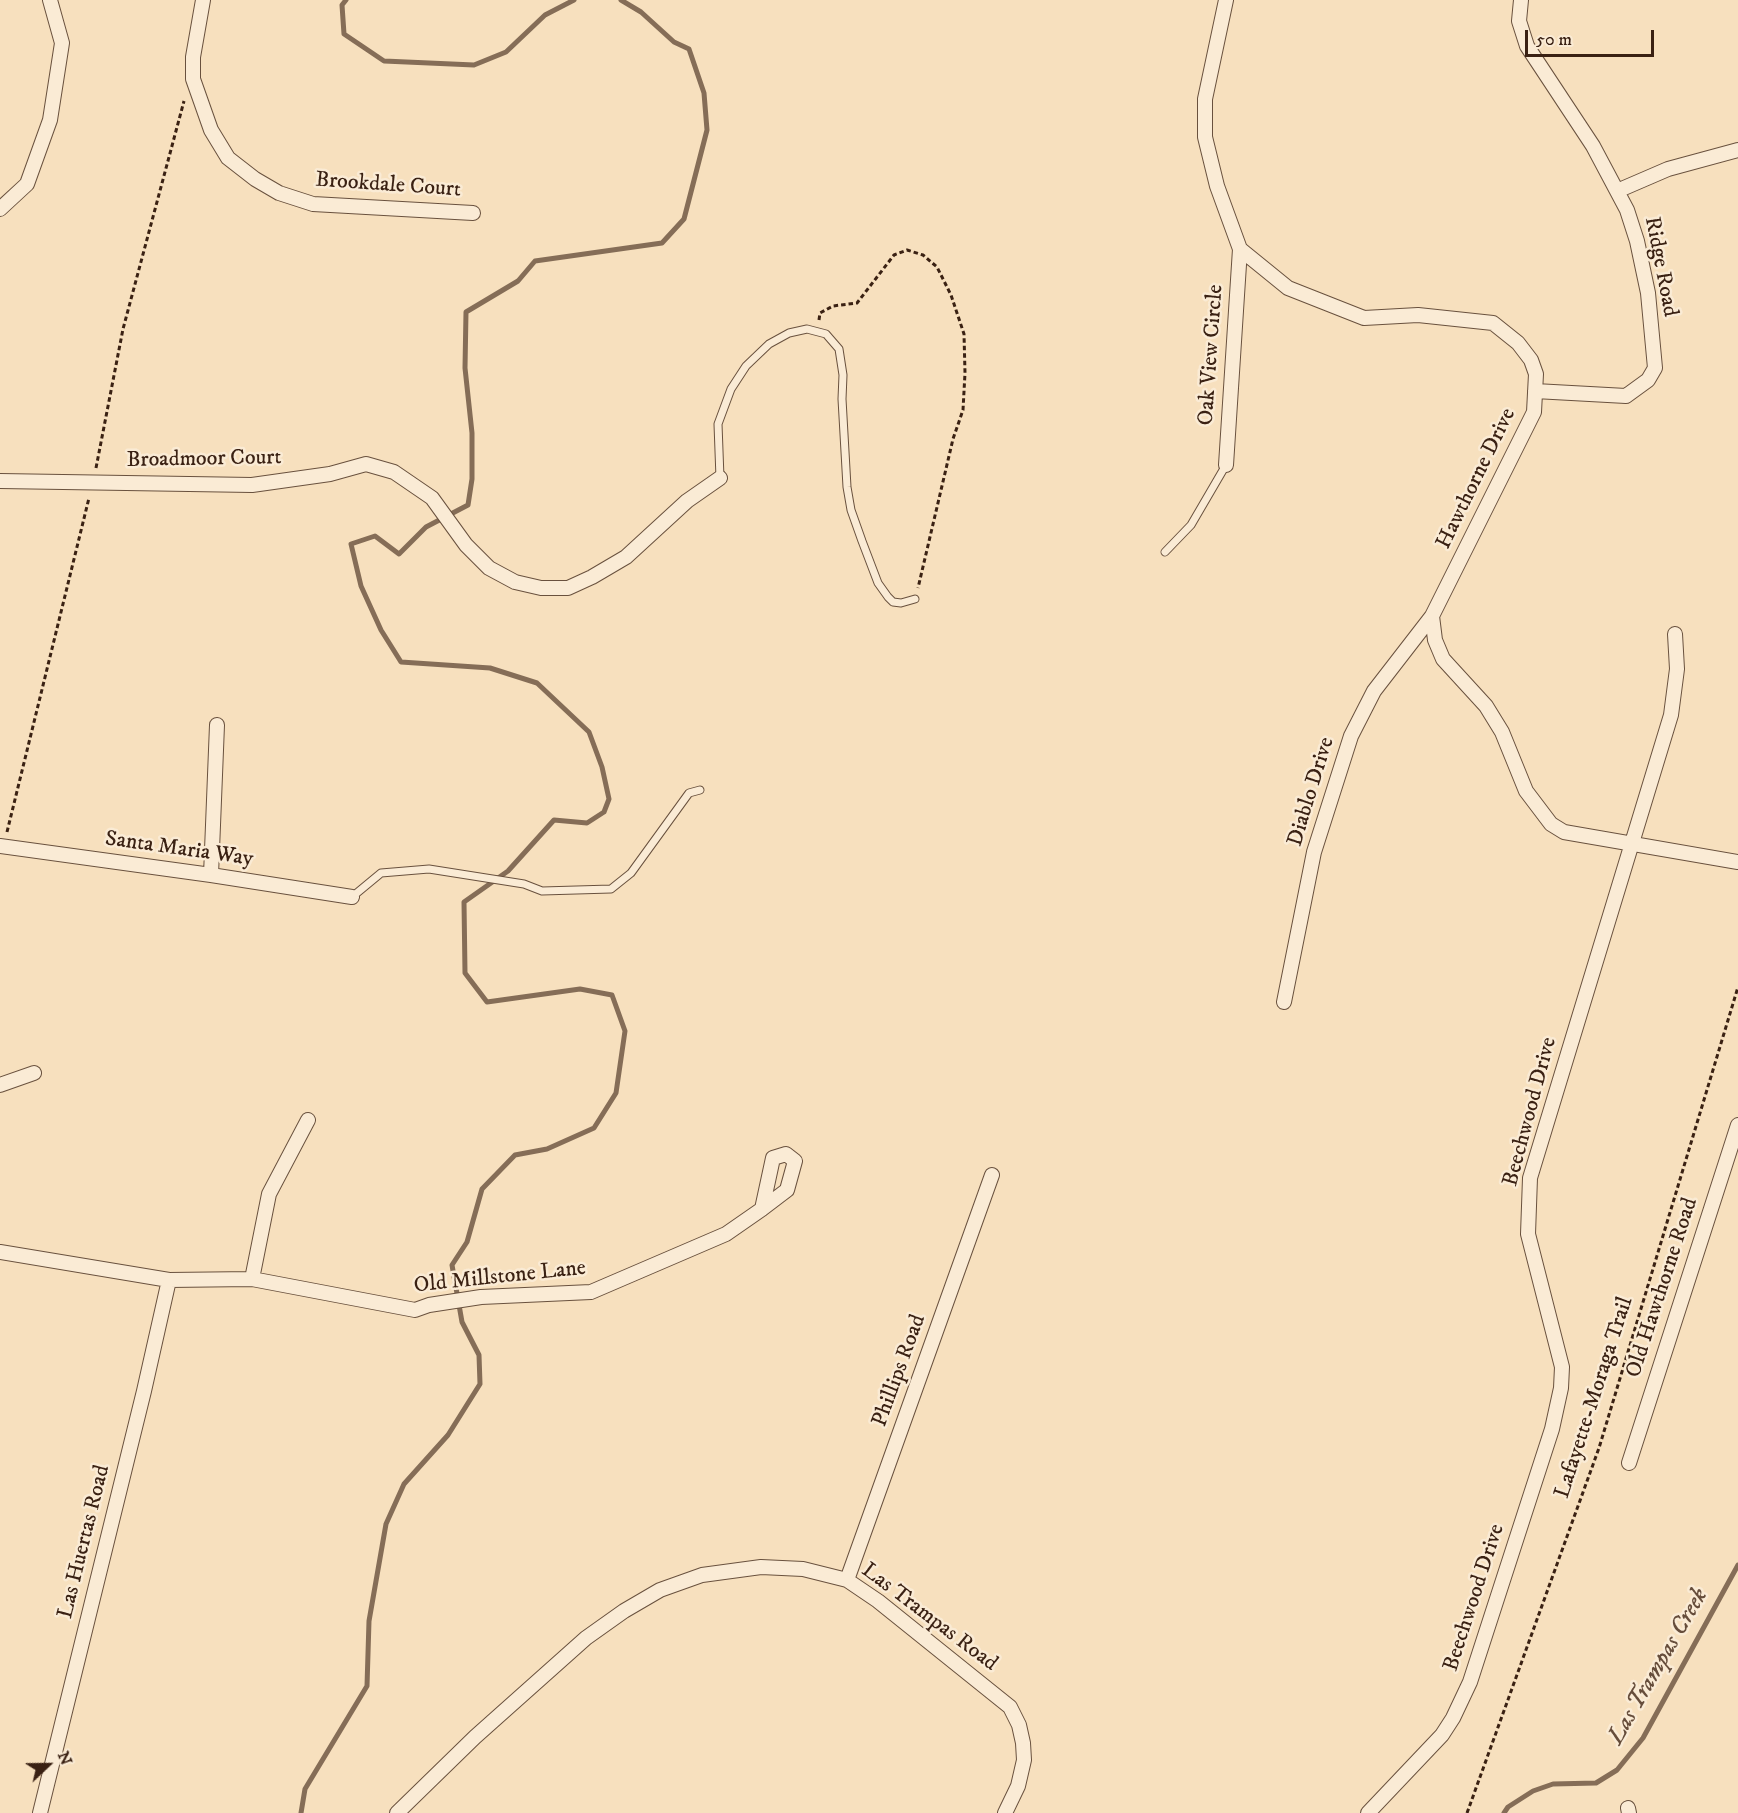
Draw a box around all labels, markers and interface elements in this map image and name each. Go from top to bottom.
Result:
scale bar [1528,18,1657,56]
text: 50 m [1536,29,1572,51]
street label: Brookdale Court [314,168,462,204]
street label: Ridge Road [1637,215,1683,319]
street label: Oak View Circle [1194,284,1230,426]
street label: Hawthorne Drive [1432,404,1522,554]
street label: Broadmoor Court [126,445,282,475]
street label: Diablo Drive [1283,734,1341,850]
street label: Santa Maria Way [103,827,255,873]
street label: Beechwood Drive [1498,1035,1564,1189]
street label: Old Hawthorne Road [1621,1195,1705,1381]
street label: Old Millstone Lane [413,1256,587,1300]
street label: Lafayette-Moraga Trail [1550,1294,1640,1502]
street label: Phillips Road [867,1311,933,1431]
street label: Las Huertas Road [53,1462,117,1622]
street label: Beechwood Drive [1439,1521,1511,1675]
street label: Las Trampas Road [856,1558,1002,1678]
water label: Las Trampas Creek [1603,1584,1715,1750]
north arrow [18,1735,78,1795]
text: N [53,1748,76,1768]

